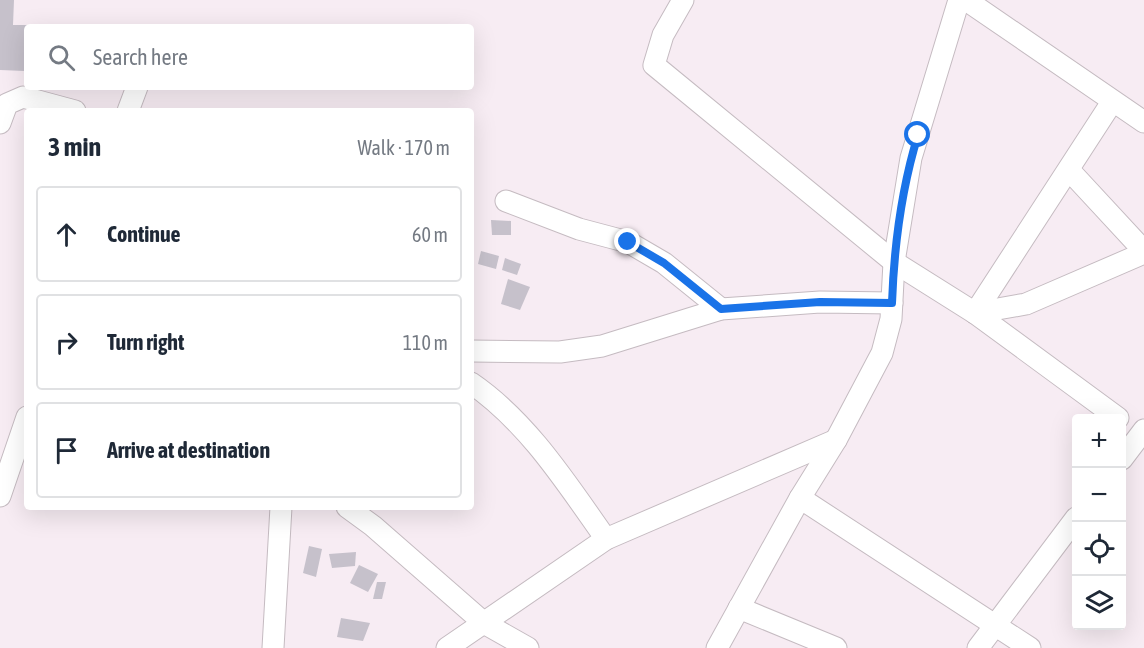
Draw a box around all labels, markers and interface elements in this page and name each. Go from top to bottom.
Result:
search box [24,24,474,90]
icon: search [45,41,78,74]
text: Search here [93,44,188,70]
route start [904,121,930,147]
text: 3 min [48,132,101,162]
text: Walk · 170 m [358,136,450,159]
icon: ahead [50,218,83,251]
text: Continue [107,221,181,247]
text: 60 m [412,223,448,246]
route end [614,228,640,254]
icon: right [50,326,83,359]
text: Turn right [107,329,184,355]
text: 110 m [403,331,448,354]
map controls [1072,414,1126,630]
button: + [1072,414,1126,468]
icon: arrive [50,434,83,467]
text: Arrive at destination [107,437,270,463]
button: − [1072,468,1126,522]
button: locate [1072,522,1126,576]
button: layers [1072,576,1126,630]

